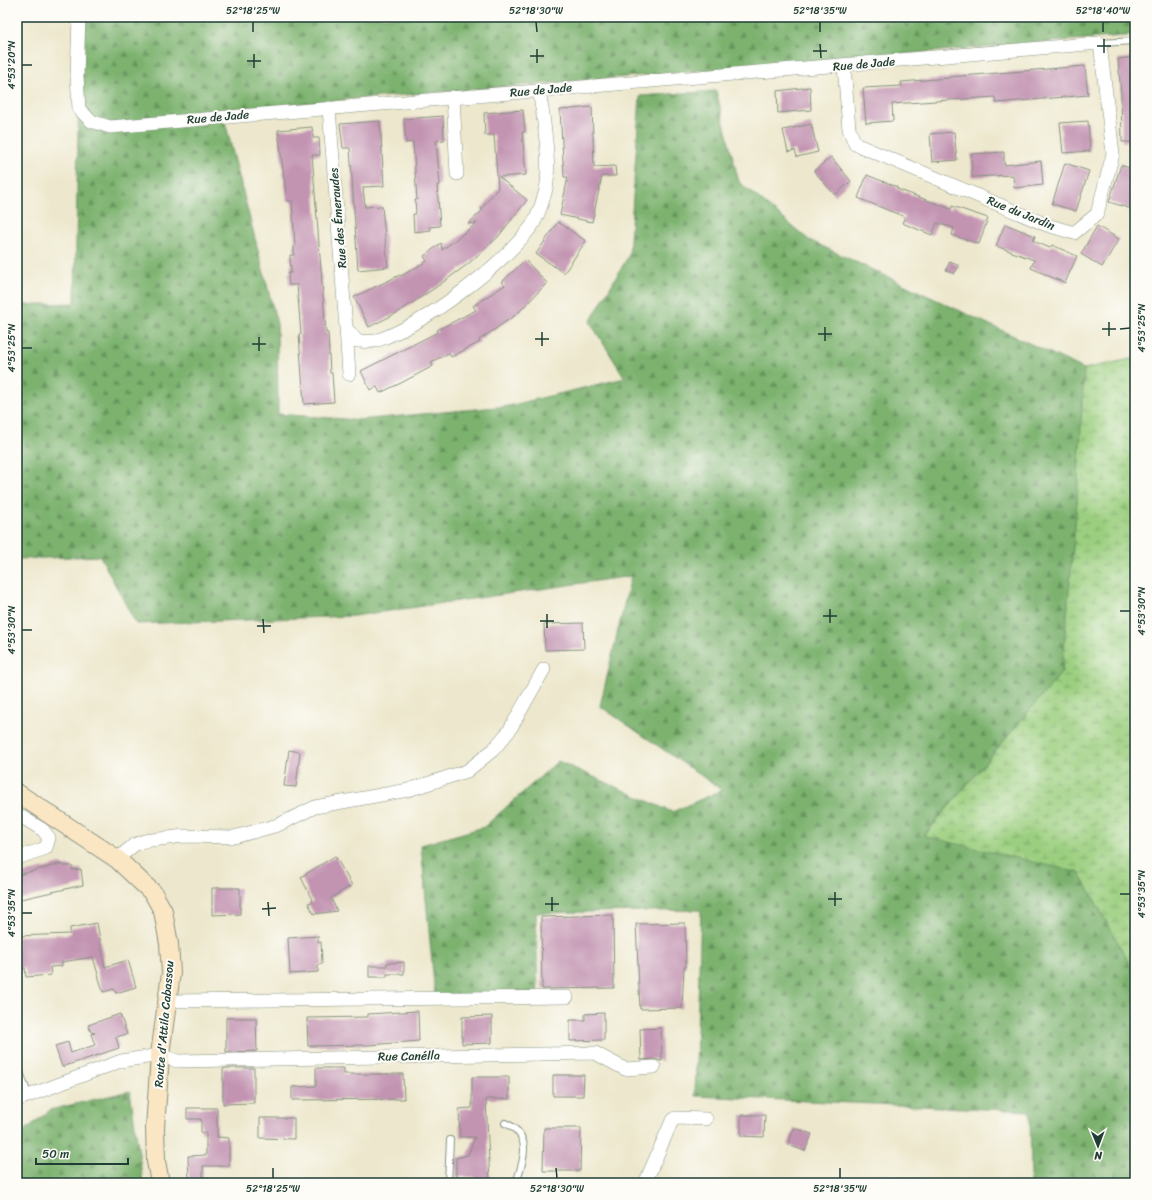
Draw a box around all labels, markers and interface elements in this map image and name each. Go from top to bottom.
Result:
text: 52°18'25"W [226,2,280,20]
text: 52°18'30"W [509,2,563,20]
text: 52°18'35"W [793,2,847,20]
text: 52°18'40"W [1076,2,1131,20]
text: 4°53'20"N [3,40,21,90]
street label: Rue de Jade [832,50,896,78]
street label: Rue de Jade [509,76,573,104]
street label: Rue de Jade [186,103,250,131]
street label: Rue des Émeraudes [323,167,353,269]
street label: Rue du Jardin [984,189,1059,237]
text: 4°53'25"N [1133,304,1151,352]
text: 4°53'25"N [3,324,21,372]
text: 4°53'30"N [1133,587,1151,635]
text: 4°53'30"N [3,606,21,654]
text: 4°53'35"N [1133,870,1151,918]
text: 4°53'35"N [3,889,21,937]
street label: Route d'Attila Cabassou [147,959,181,1088]
street label: Rue Canélla [378,1044,440,1068]
north arrow [1078,1126,1118,1166]
scale bar [36,1140,128,1166]
text: 50 m [42,1143,69,1165]
text: N [1094,1146,1103,1165]
text: 52°18'25"W [246,1180,300,1198]
text: 52°18'30"W [530,1180,584,1198]
text: 52°18'35"W [813,1180,867,1198]

